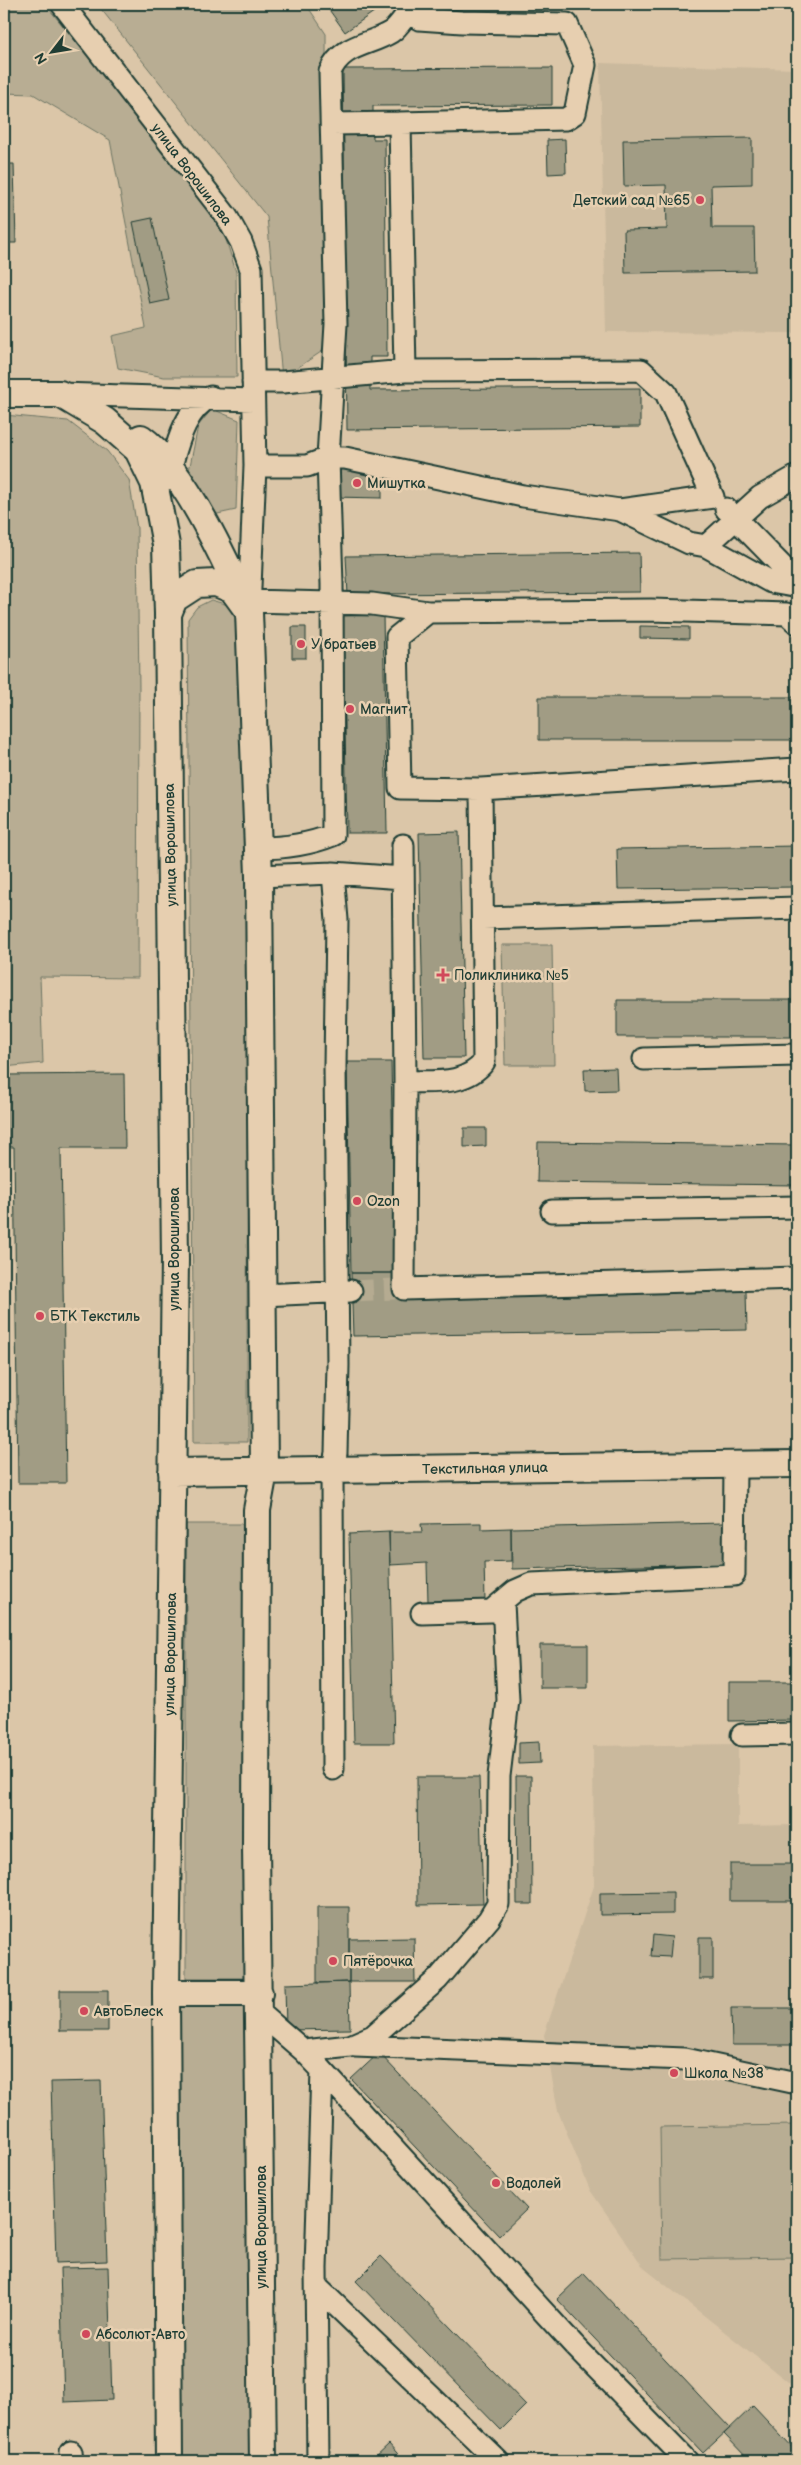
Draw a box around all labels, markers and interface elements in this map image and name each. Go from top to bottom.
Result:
north arrow [28,28,78,78]
text: N [31,50,51,67]
street label: улица Ворошилова [148,120,236,229]
place label: Детский сад №65 [573,192,690,209]
marker: Детский сад №65 [694,194,706,206]
place label: Мишутка [367,475,426,492]
marker: Мишутка [351,477,363,489]
place label: У братьев [311,636,377,653]
marker: У братьев [295,638,307,650]
place label: Магнит [360,701,408,718]
marker: Магнит [344,703,356,715]
street label: улица Ворошилова [161,782,180,907]
place label: Поликлиника №5 [454,967,569,984]
marker: Поликлиника №5 [436,968,450,982]
street label: улица Ворошилова [166,1187,183,1311]
place label: Ozon [367,1193,400,1210]
marker: Ozon [351,1195,363,1207]
place label: БТК Текстиль [50,1308,140,1325]
marker: БТК Текстиль [34,1310,46,1322]
street label: Текстильная улица [422,1459,549,1478]
street label: улица Ворошилова [161,1591,180,1716]
place label: Пятёрочка [343,1953,414,1970]
marker: Пятёрочка [327,1955,339,1967]
place label: АвтоБлеск [93,2003,164,2020]
marker: АвтоБлеск [78,2005,90,2017]
place label: Школа №38 [684,2065,764,2082]
marker: Школа №38 [668,2067,680,2079]
street label: улица Ворошилова [253,2165,270,2289]
place label: Водолей [506,2175,561,2192]
marker: Водолей [490,2177,502,2189]
place label: Абсолют-Авто [95,2326,185,2343]
marker: Абсолют-Авто [80,2328,92,2340]

